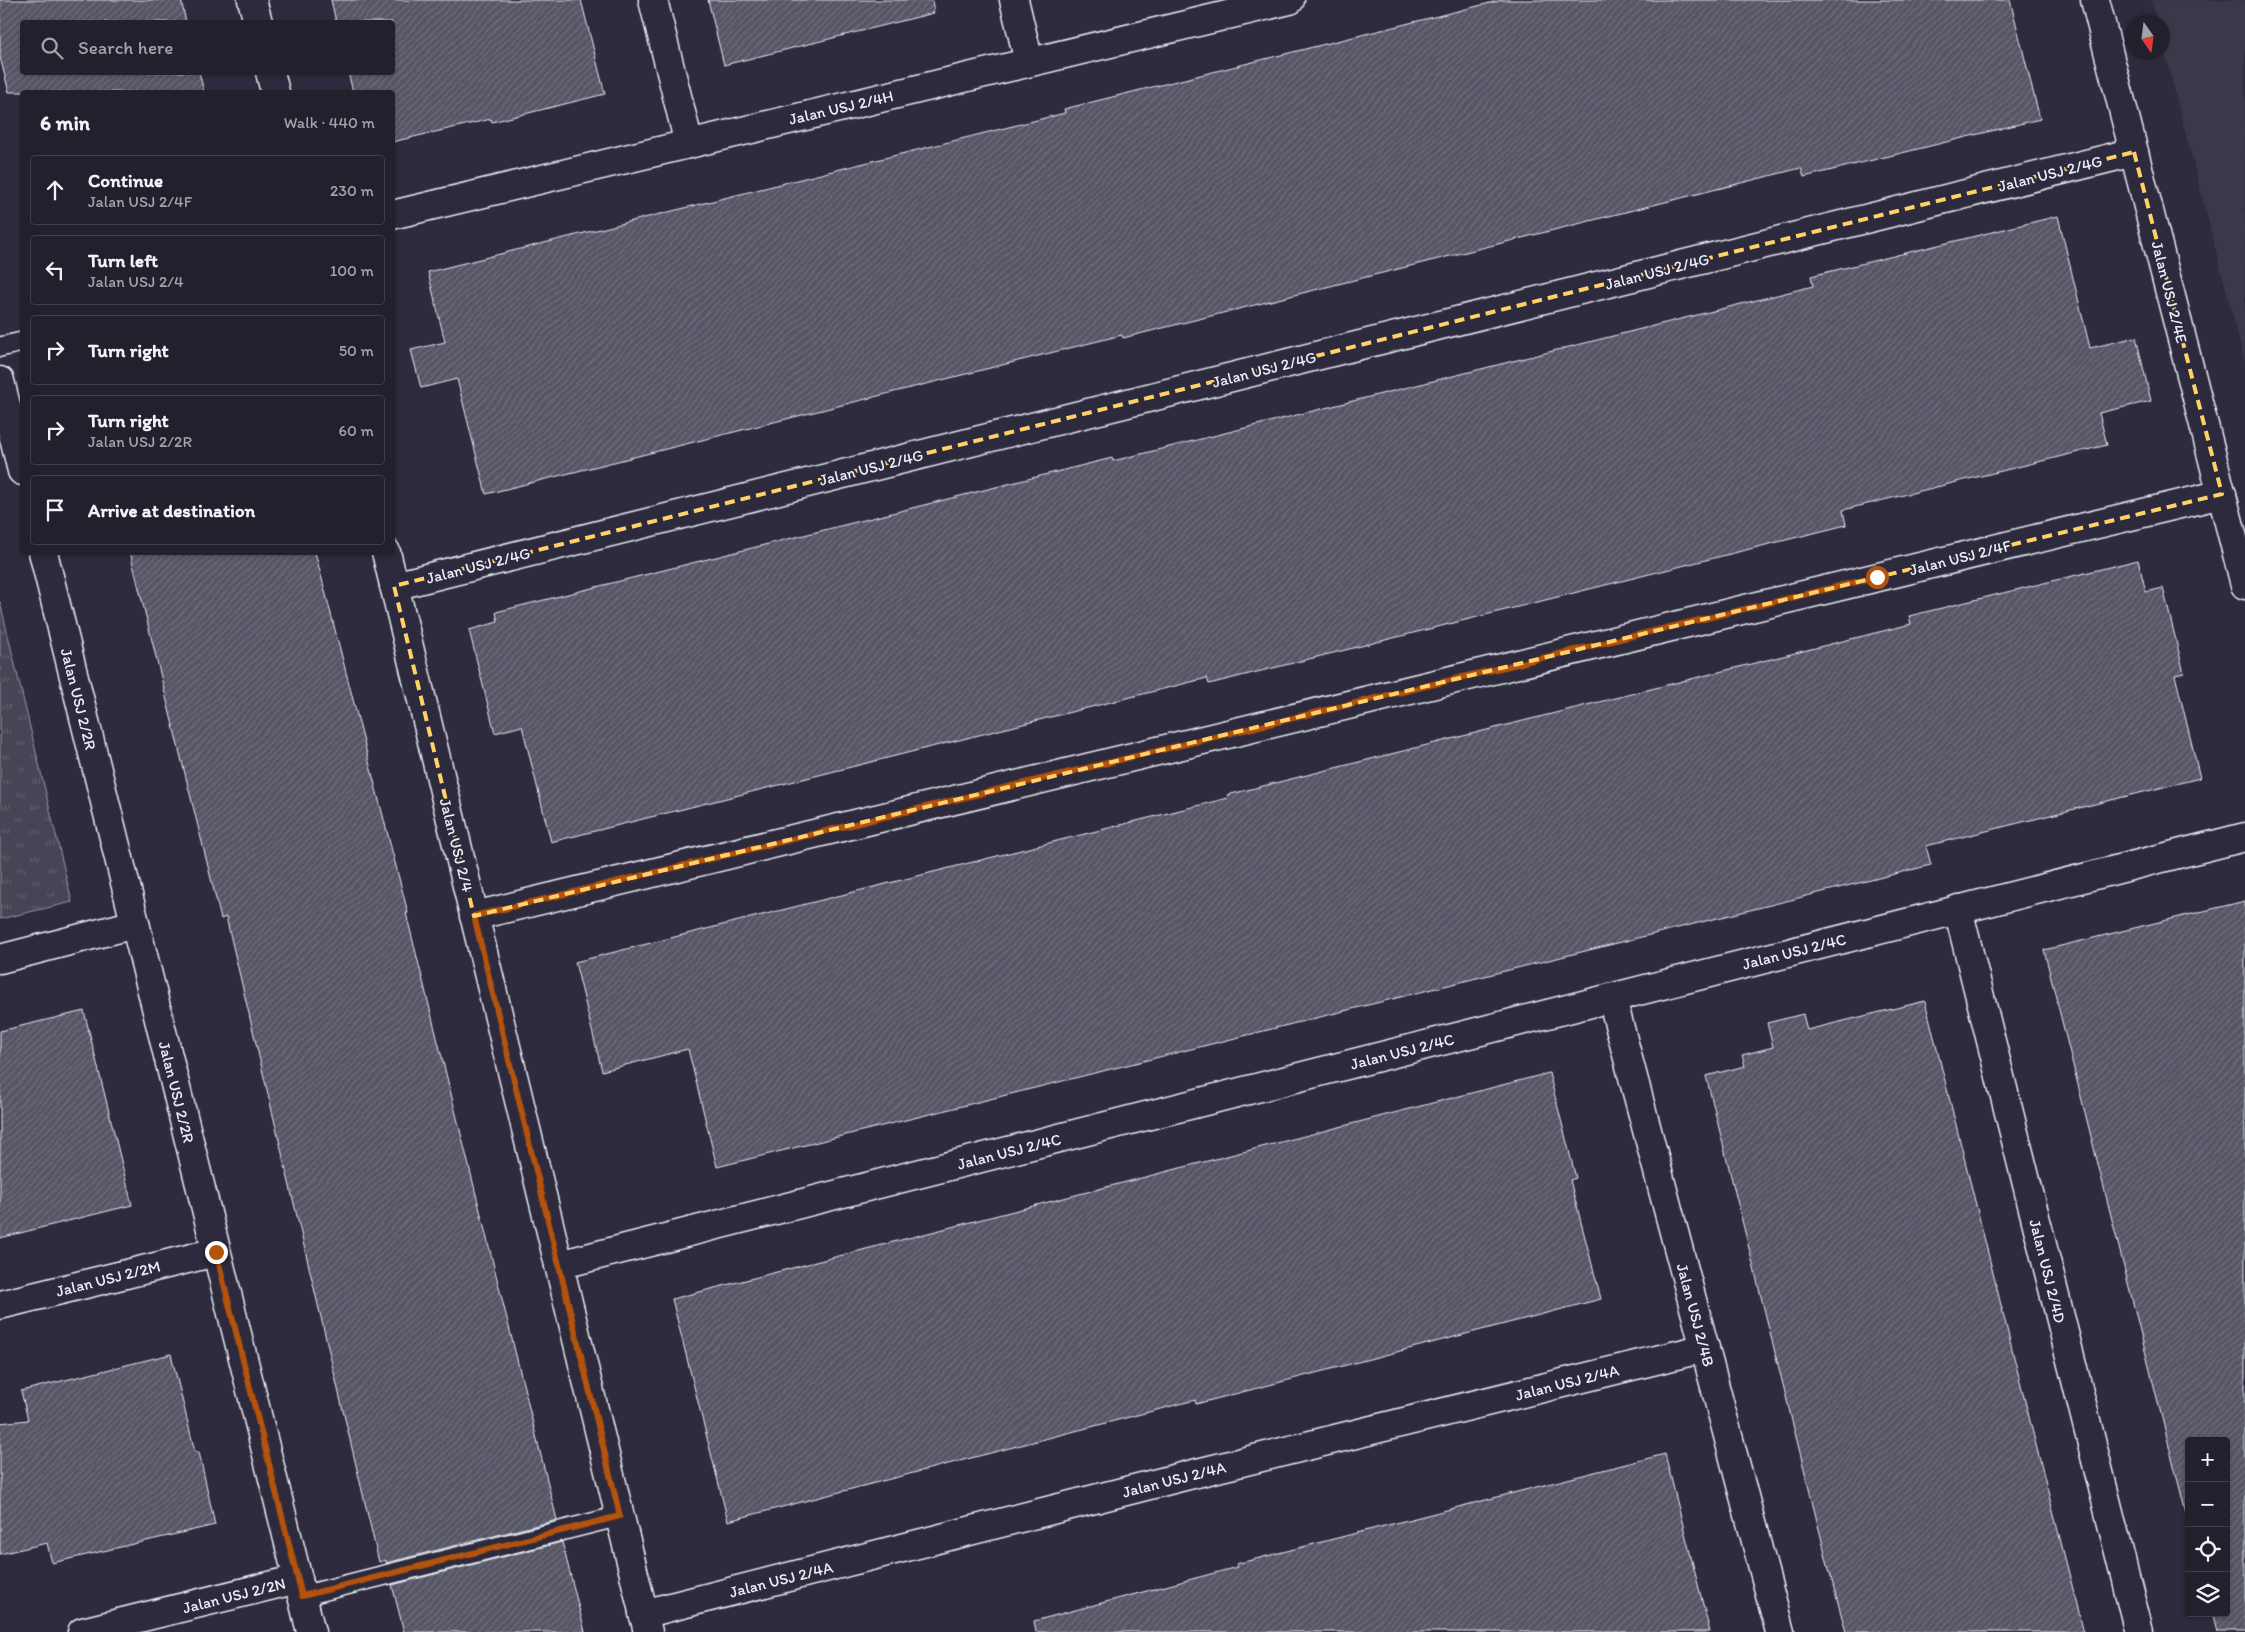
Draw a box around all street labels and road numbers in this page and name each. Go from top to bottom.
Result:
street label: Jalan USJ 2/4H [787,86,895,129]
street label: Jalan USJ 2/4G [1996,151,2104,196]
street label: Jalan USJ 2/4E [2148,239,2191,345]
street label: Jalan USJ 2/4G [1603,249,1711,294]
street label: Jalan USJ 2/4G [1210,347,1318,392]
street label: Jalan USJ 2/4G [817,445,925,490]
street label: Jalan USJ 2/4F [1907,536,2014,579]
street label: Jalan USJ 2/4G [424,543,532,588]
street label: Jalan USJ 2/2R [57,646,100,752]
street label: Jalan USJ 2/4 [436,796,477,894]
street label: Jalan USJ 2/4C [1740,929,1848,974]
street label: Jalan USJ 2/4C [1348,1029,1456,1074]
street label: Jalan USJ 2/2R [155,1039,198,1145]
street label: Jalan USJ 2/4C [955,1129,1063,1174]
street label: Jalan USJ 2/4D [2025,1217,2070,1325]
street label: Jalan USJ 2/2M [54,1256,162,1301]
street label: Jalan USJ 2/4B [1673,1261,1718,1369]
street label: Jalan USJ 2/4A [1513,1360,1621,1405]
street label: Jalan USJ 2/4A [1120,1457,1228,1502]
street label: Jalan USJ 2/4A [727,1557,835,1602]
street label: Jalan USJ 2/2N [181,1574,287,1617]

